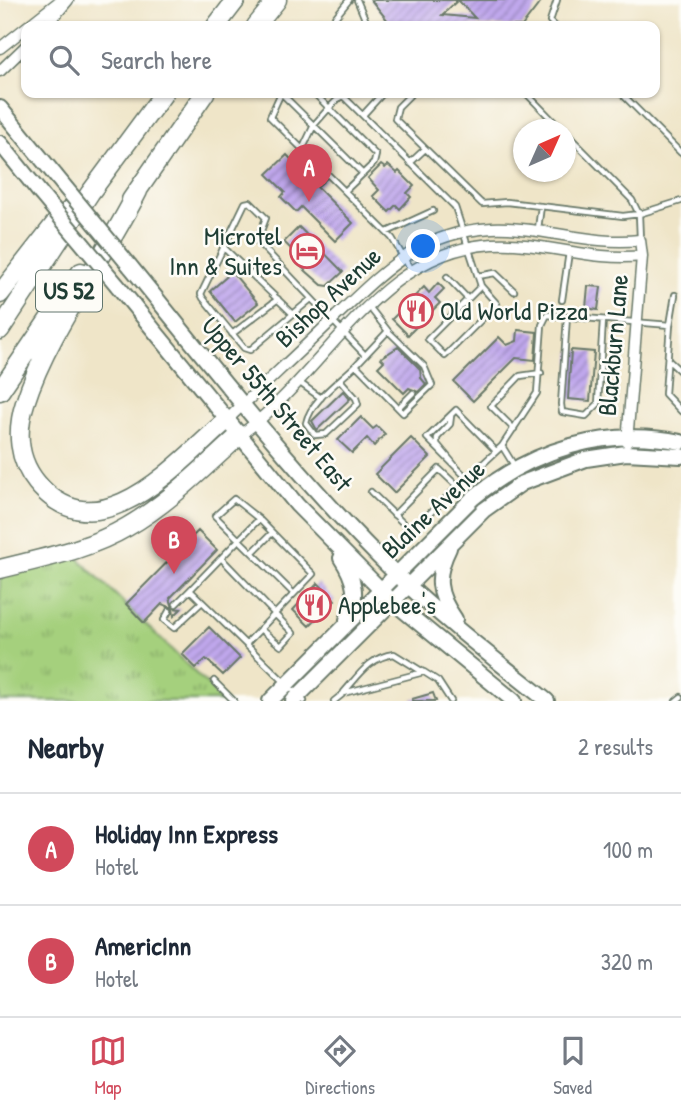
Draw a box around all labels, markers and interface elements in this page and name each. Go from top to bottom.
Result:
search box [21,21,660,98]
icon: search [45,41,83,79]
text: Search here [101,42,212,77]
north arrow [513,119,576,182]
pin: A [286,144,332,202]
place label: Microtel Inn & Suites [169,218,282,283]
your location [406,229,440,263]
hotel icon: Microtel Inn & Suites [288,232,326,270]
street label: Bishop Avenue [267,238,388,355]
road number: US 52 [36,270,102,312]
street label: Blackburn Lane [589,273,636,417]
restaurant icon: Old World Pizza [397,292,435,330]
place label: Old World Pizza [440,293,588,328]
street label: Upper 55th Street East [194,309,361,499]
street label: Blaine Avenue [373,451,492,566]
pin: B [151,516,197,574]
restaurant icon: Applebee's [295,586,333,624]
place label: Applebee's [338,587,436,622]
text: Nearby [28,727,104,767]
text: 2 results [578,731,653,762]
text: Holiday Inn Express [95,816,278,851]
text: A [45,834,57,865]
text: 100 m [603,834,653,865]
text: Hotel [95,851,138,882]
text: AmericInn [95,928,191,963]
text: B [45,946,57,977]
text: 320 m [601,946,653,977]
text: Hotel [95,963,138,994]
tab: Map [89,1032,127,1100]
tab: Directions [305,1032,375,1100]
tab: Saved [553,1032,592,1100]

